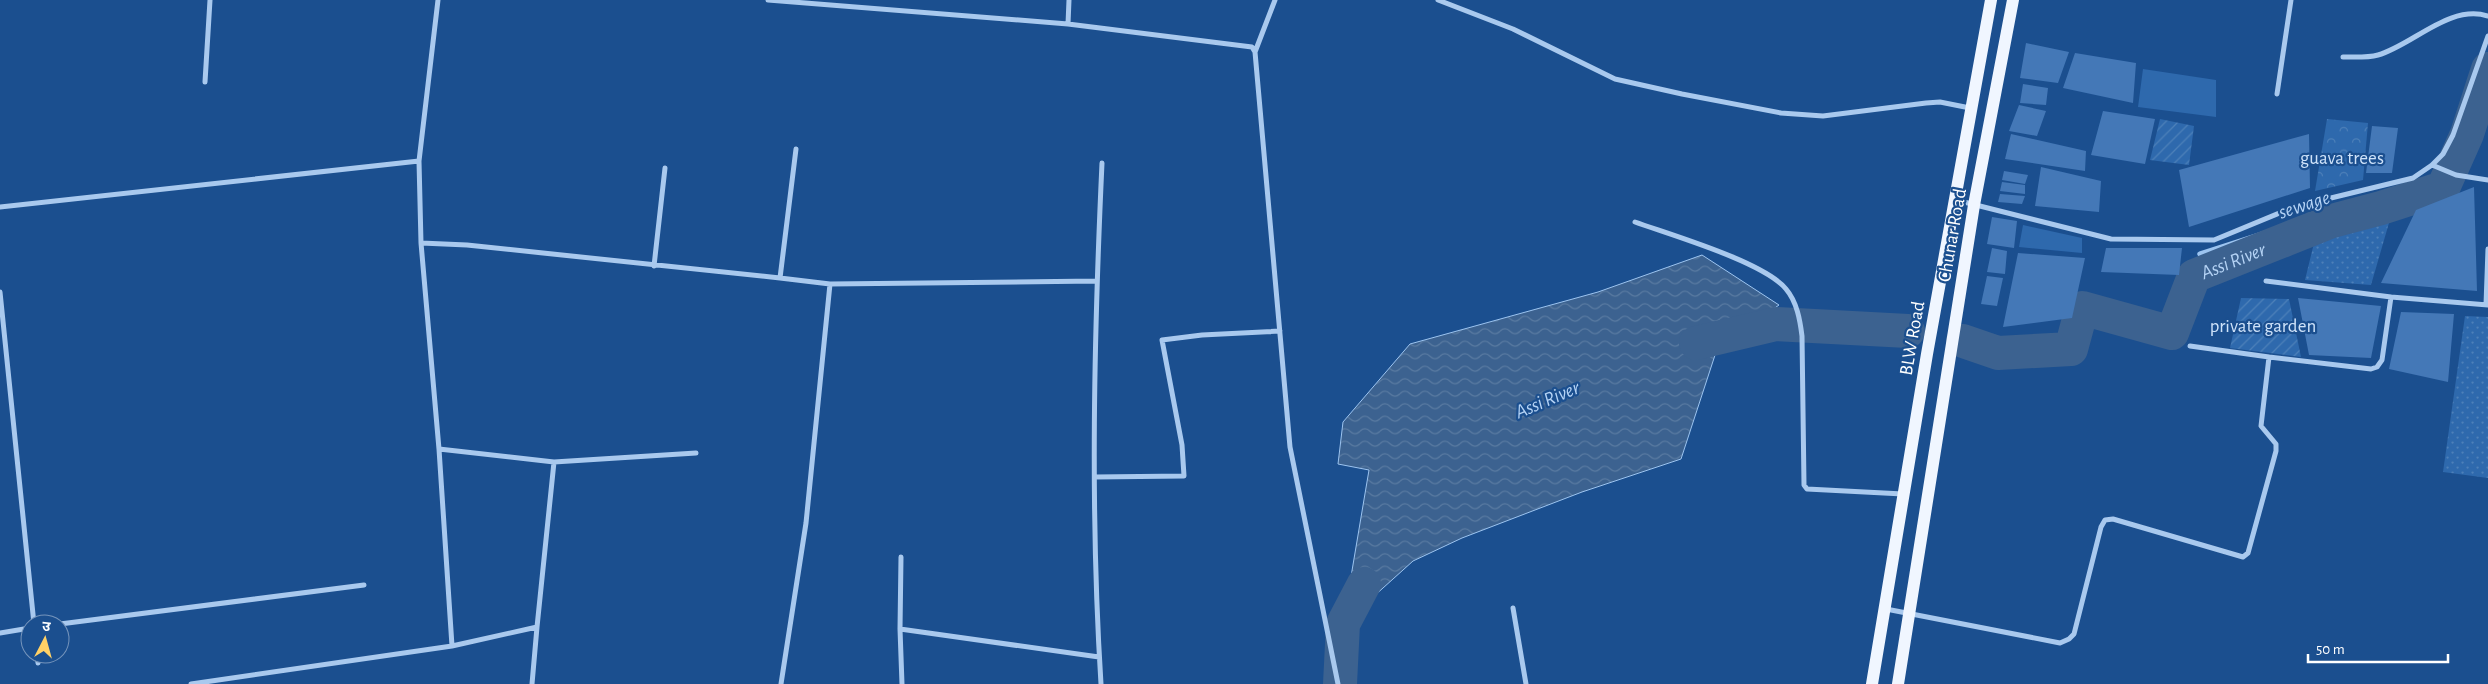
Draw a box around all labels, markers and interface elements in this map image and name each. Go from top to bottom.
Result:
park label: guava trees [2300,149,2384,168]
street label: Chunar Road [1935,187,1970,284]
water label: sewage [2275,187,2333,223]
water label: Assi River [2197,239,2269,284]
street label: BLW Road [1897,300,1928,377]
park label: private garden [2210,317,2316,336]
water label: Assi River [1511,377,1583,423]
north arrow [20,614,70,664]
text: उ [41,620,52,635]
scale bar [2308,632,2448,664]
text: 50 m [2316,642,2345,657]

